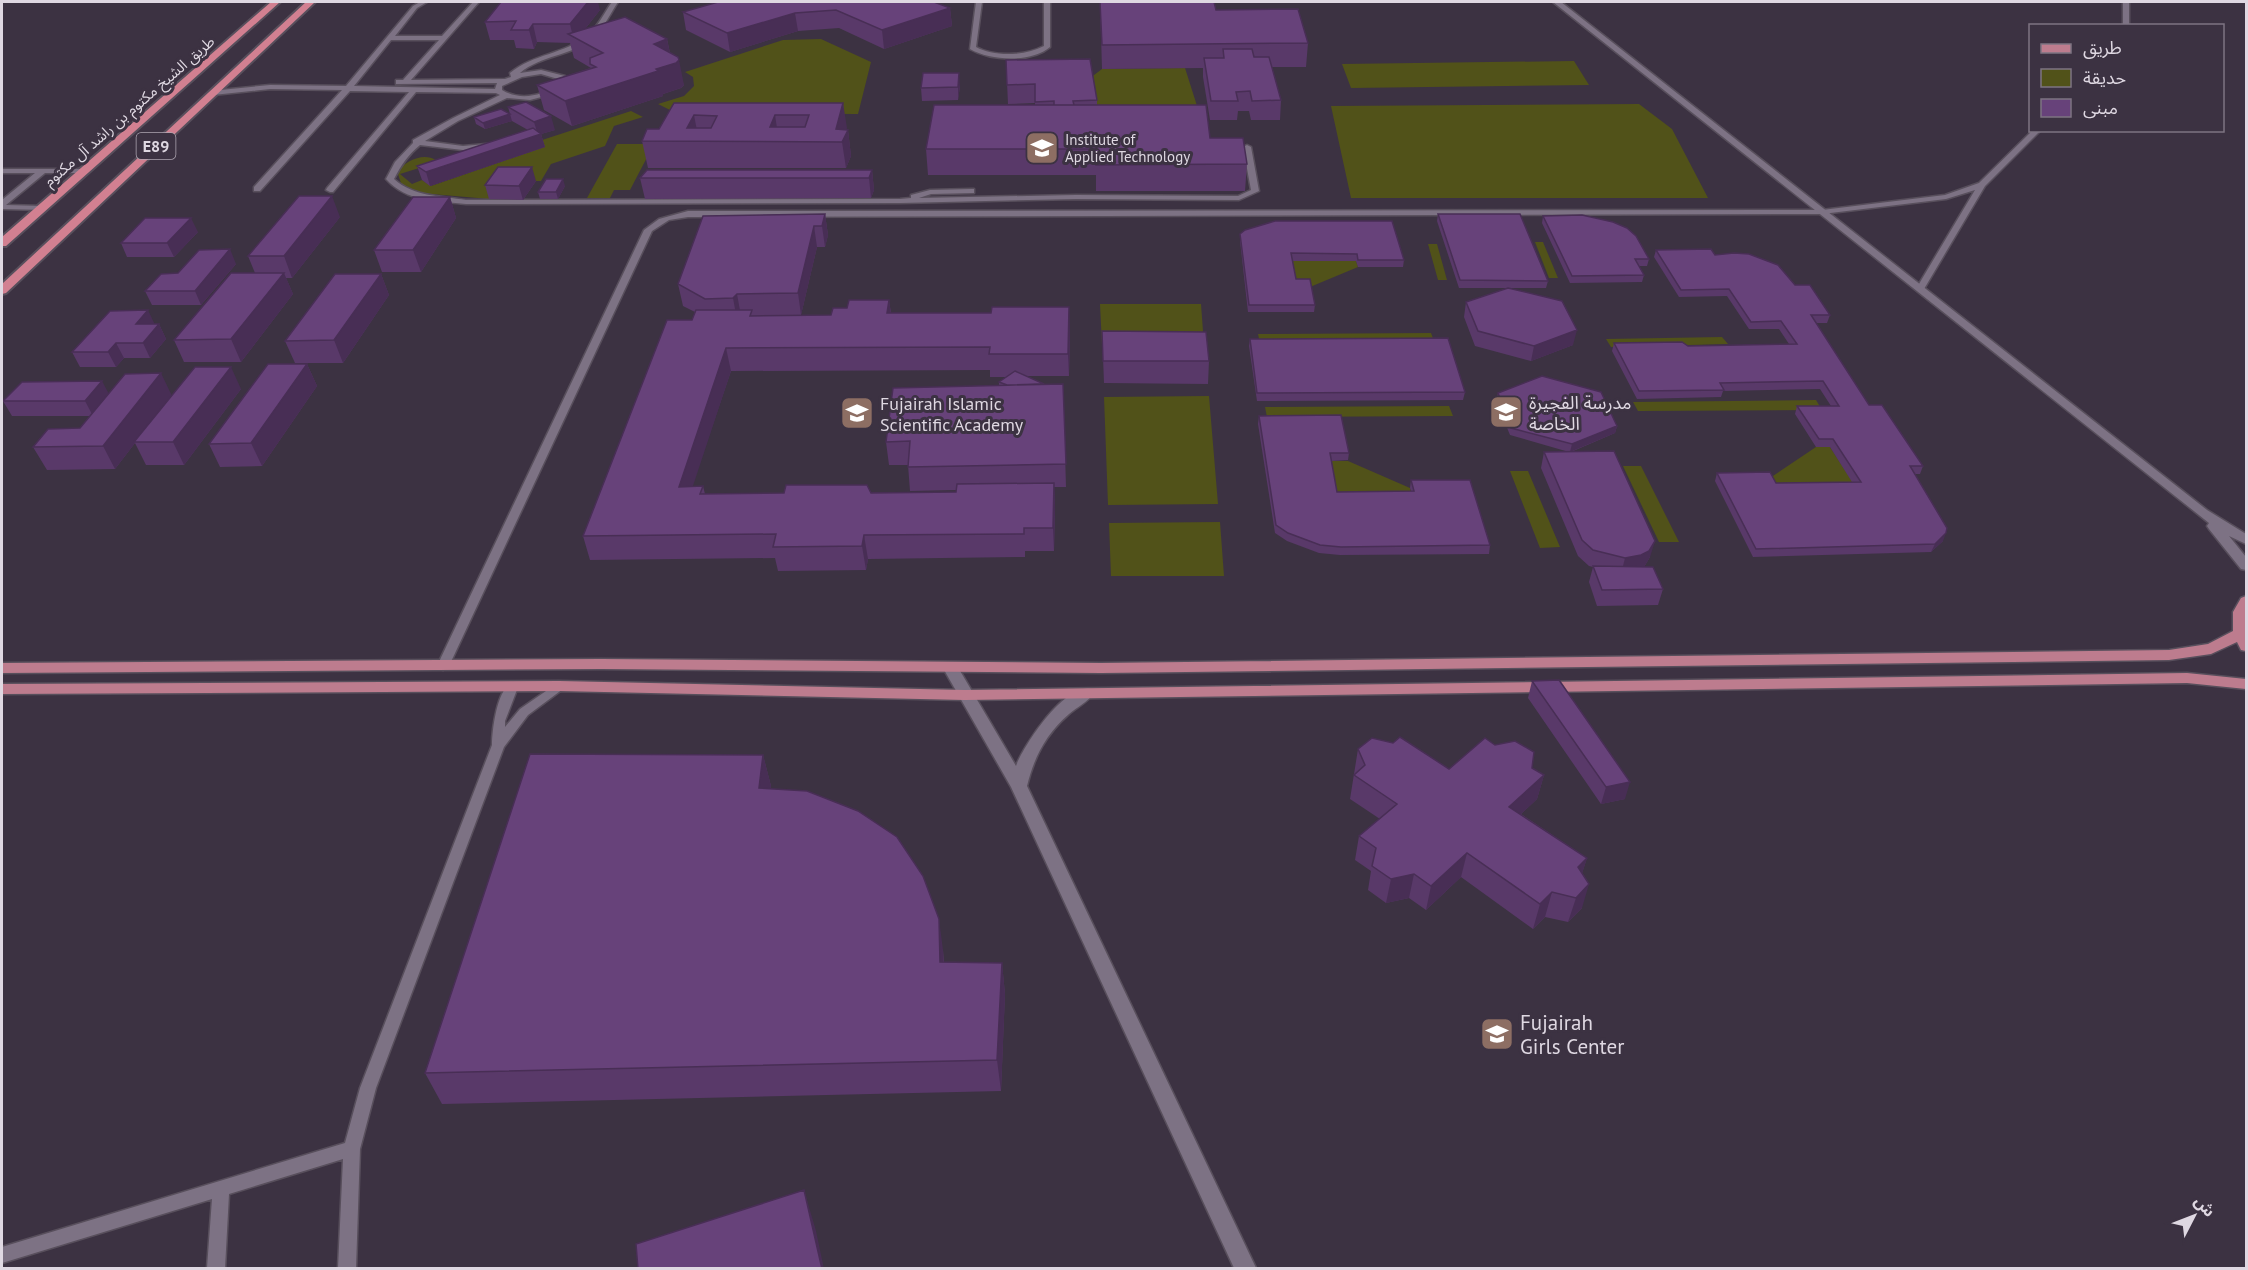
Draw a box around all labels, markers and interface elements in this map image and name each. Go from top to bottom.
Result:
legend [2029,24,2224,132]
street label: طريق الشيخ مكتوم بن راشد آل مكتوم [40,32,220,193]
text: طريق [2083,36,2122,59]
text: حديقة [2083,66,2126,89]
text: مبنى [2083,96,2118,119]
school or university icon: Institute of Applied Technology [1024,130,1060,166]
place label: Institute of Applied Technology [1065,130,1190,166]
road number: E89 [136,133,176,159]
place label: مدرسة الفجيرة الخاصة [1529,391,1632,435]
place label: Fujairah Islamic Scientific Academy [880,392,1024,436]
school or university icon: مدرسة الفجيرة الخاصة [1488,394,1524,430]
school or university icon: Fujairah Islamic Scientific Academy [839,395,875,431]
place label: Fujairah Girls Center [1520,1009,1624,1060]
school or university icon: Fujairah Girls Center [1479,1016,1515,1052]
north arrow [2164,1186,2224,1246]
text: ش [2190,1191,2220,1221]

